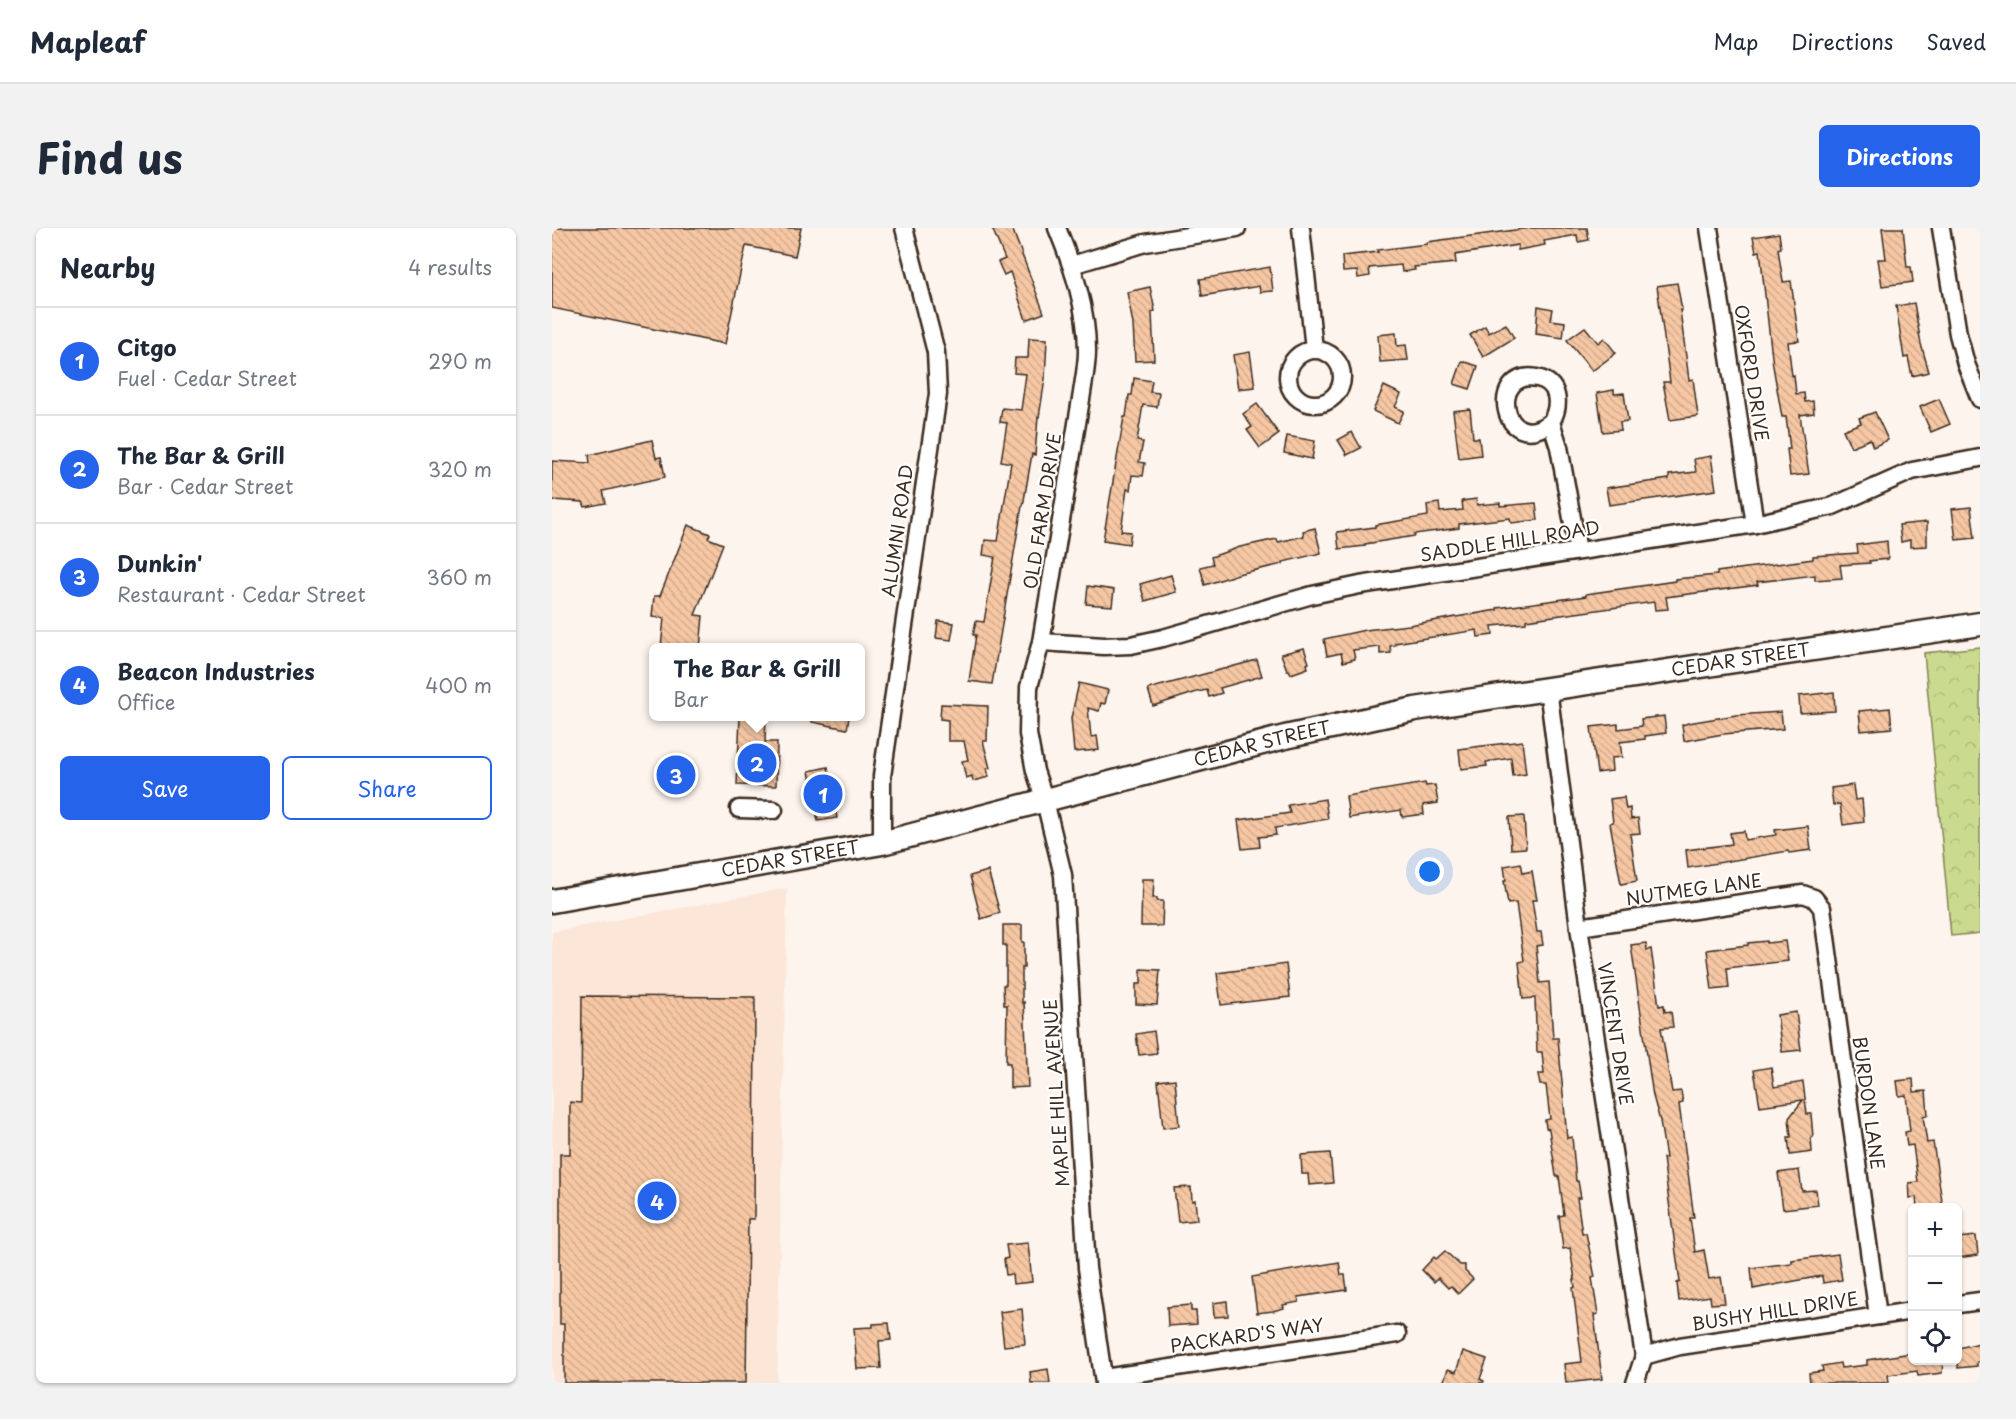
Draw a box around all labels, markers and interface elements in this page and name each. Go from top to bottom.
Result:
text: Mapleaf [30,20,146,63]
text: Map [1713,25,1758,57]
text: Directions [1791,25,1893,57]
text: Saved [1926,25,1986,57]
text: Find us [36,125,183,188]
button: Directions [1819,125,1980,187]
text: Nearby [60,248,155,287]
text: 4 results [408,252,492,282]
street label: OXFORD DRIVE [1728,302,1777,443]
text: Citgo [117,330,177,363]
text: 1 [75,346,84,376]
text: 290 m [428,346,492,376]
text: Fuel · Cedar Street [117,363,297,393]
street label: OLD FARM DRIVE [1016,431,1067,591]
text: The Bar & Grill [117,438,285,471]
text: 2 [72,454,87,484]
text: 320 m [428,454,492,484]
street label: ALUMNI ROAD [874,463,919,599]
text: Bar · Cedar Street [117,471,293,501]
street label: SADDLE HILL ROAD [1418,513,1601,568]
text: Dunkin' [117,546,202,579]
text: 3 [73,562,86,592]
text: 360 m [426,562,492,592]
text: Restaurant · Cedar Street [117,579,366,609]
street label: CEDAR STREET [1669,635,1812,682]
popup [649,643,865,721]
text: The Bar & Grill [673,651,841,684]
text: Beacon Industries [117,654,315,687]
text: 4 [73,670,86,700]
text: 400 m [425,670,492,700]
text: Bar [673,684,708,714]
text: Office [117,687,175,717]
street label: CEDAR STREET [1191,712,1334,772]
pin: 2 [738,740,776,786]
pin: 3 [656,752,696,798]
button: Save [60,756,270,820]
button: Share [282,756,492,820]
pin: 1 [804,772,842,816]
street label: CEDAR STREET [719,832,862,883]
your location [1415,857,1444,886]
street label: NUTMEG LANE [1624,866,1763,911]
street label: VINCENT DRIVE [1592,960,1641,1107]
street label: MAPLE HILL AVENUE [1035,998,1076,1188]
street label: BURDON LANE [1847,1034,1892,1171]
pin: 4 [638,1178,676,1224]
map controls [1908,1203,1962,1365]
button: + [1908,1203,1962,1257]
button: − [1908,1257,1962,1311]
street label: BUSHY HILL DRIVE [1690,1284,1860,1337]
street label: PACKARD'S WAY [1168,1310,1326,1359]
button: locate [1908,1311,1962,1365]

